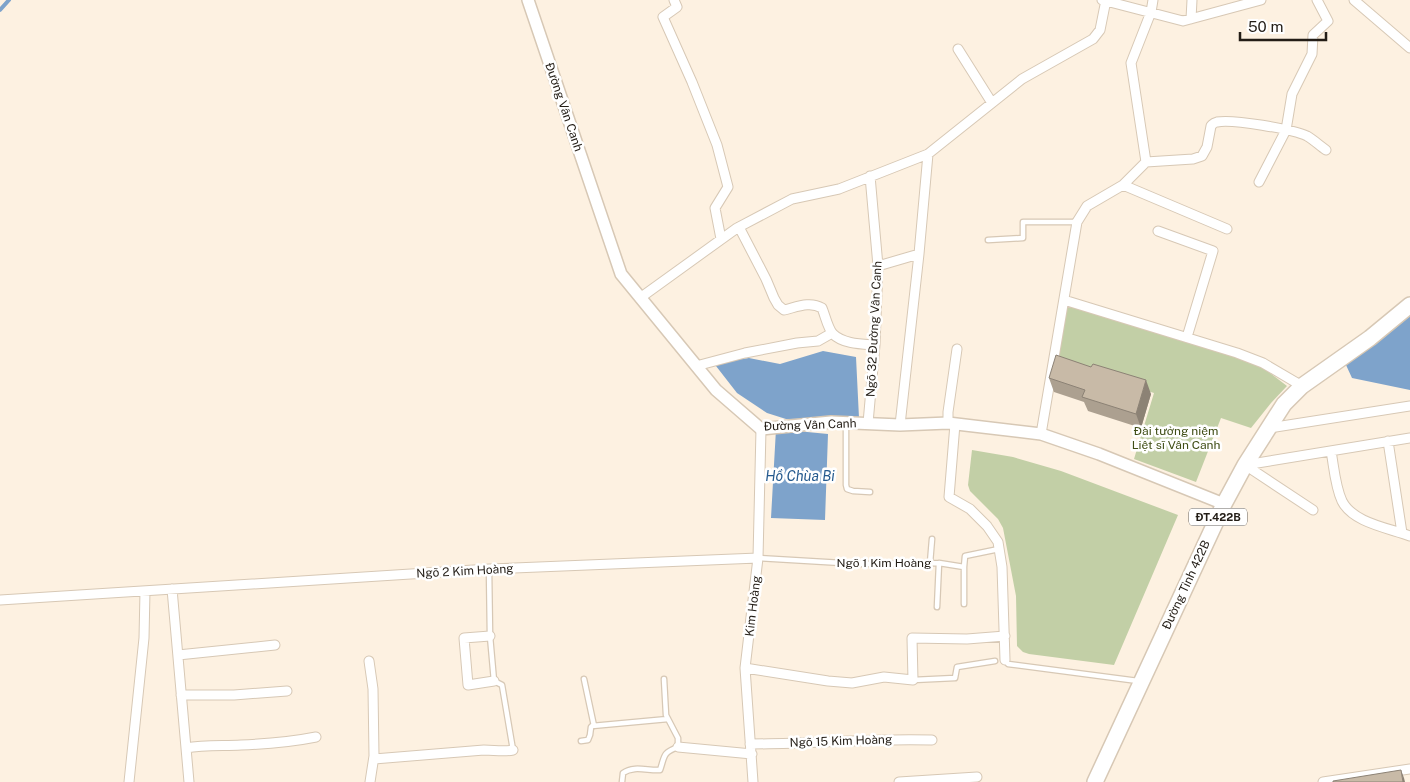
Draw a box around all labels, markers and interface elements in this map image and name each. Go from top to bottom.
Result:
scale bar [1240,10,1326,42]
text: 50 m [1248,18,1283,35]
street label: Đường Vân Canh [542,61,586,153]
street label: Ngõ 32 Đường Vân Canh [863,260,885,398]
street label: Đường Vân Canh [763,416,857,434]
park label: Đài tưởng niệm Liệt sĩ Vân Canh [1132,424,1220,452]
water label: Hồ Chùa Bi [765,468,835,484]
road number: ĐT.422B [1189,508,1247,526]
street label: Đường Tỉnh 422B [1159,538,1213,632]
street label: Ngõ 1 Kim Hoàng [836,556,932,570]
street label: Ngõ 2 Kim Hoàng [416,561,514,581]
street label: Kim Hoàng [742,575,764,637]
street label: Ngõ 15 Kim Hoàng [789,732,893,750]

